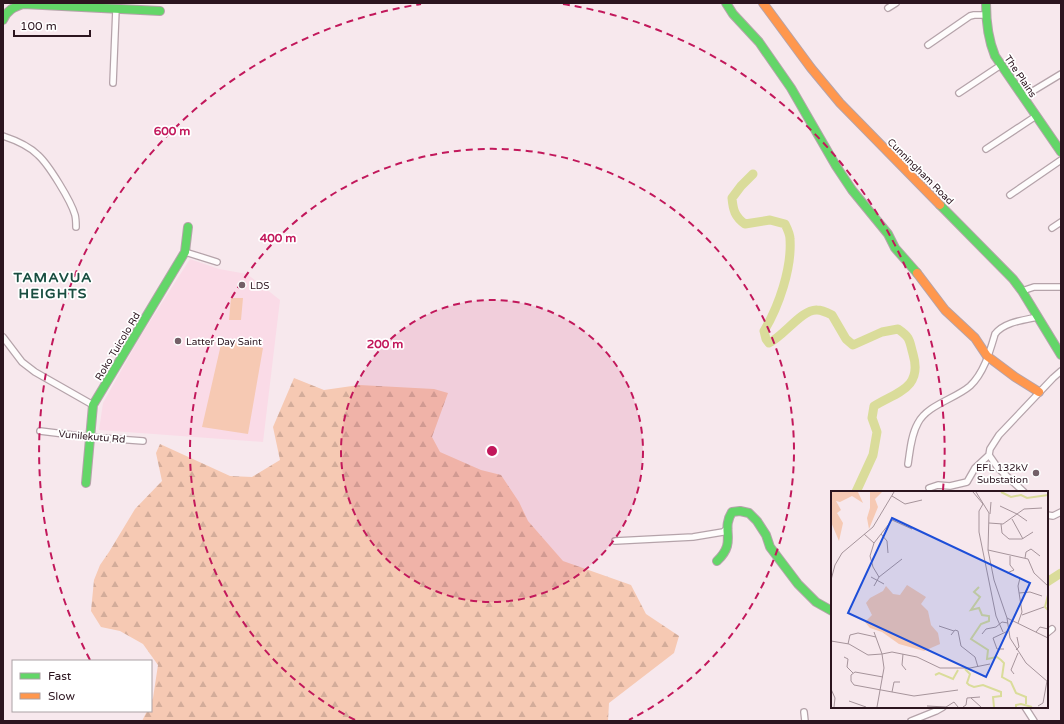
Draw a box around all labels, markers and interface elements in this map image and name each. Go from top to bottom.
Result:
scale bar [14,12,90,38]
text: 100 m [20,19,57,33]
street label: The Plains [1002,53,1039,100]
text: 600 m [154,124,190,138]
street label: Cunningham Road [885,136,956,207]
text: 400 m [260,231,296,245]
district label: TAMAVUA HEIGHTS [13,269,92,302]
marker: LDS [237,280,247,290]
place label: LDS [250,280,269,292]
street label: Roko Tuicolo Rd [93,310,143,383]
marker: Latter Day Saint [173,336,183,346]
place label: Latter Day Saint [186,336,262,348]
text: 200 m [367,337,403,351]
street label: Vunilekutu Rd [58,428,126,446]
centre of rings [485,444,499,458]
place label: EFL 132kV Substation [976,462,1028,486]
marker: EFL 132kV Substation [1031,468,1041,478]
inset map [831,491,1048,708]
legend [12,660,152,712]
text: Fast [48,669,72,683]
text: Slow [48,689,75,703]

